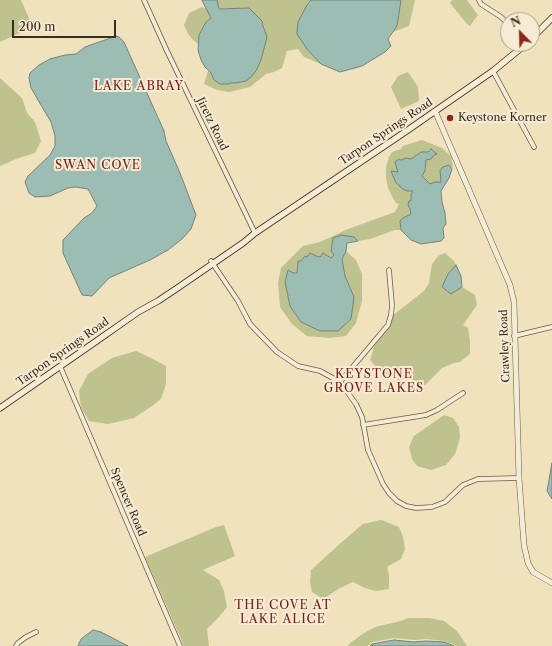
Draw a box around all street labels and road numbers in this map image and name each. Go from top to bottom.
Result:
street label: Jiretz Road [193,95,231,153]
street label: Tarpon Springs Road [337,96,435,168]
street label: Crawley Road [497,309,513,383]
street label: Tarpon Springs Road [14,315,112,389]
street label: Spencer Road [108,466,148,538]

